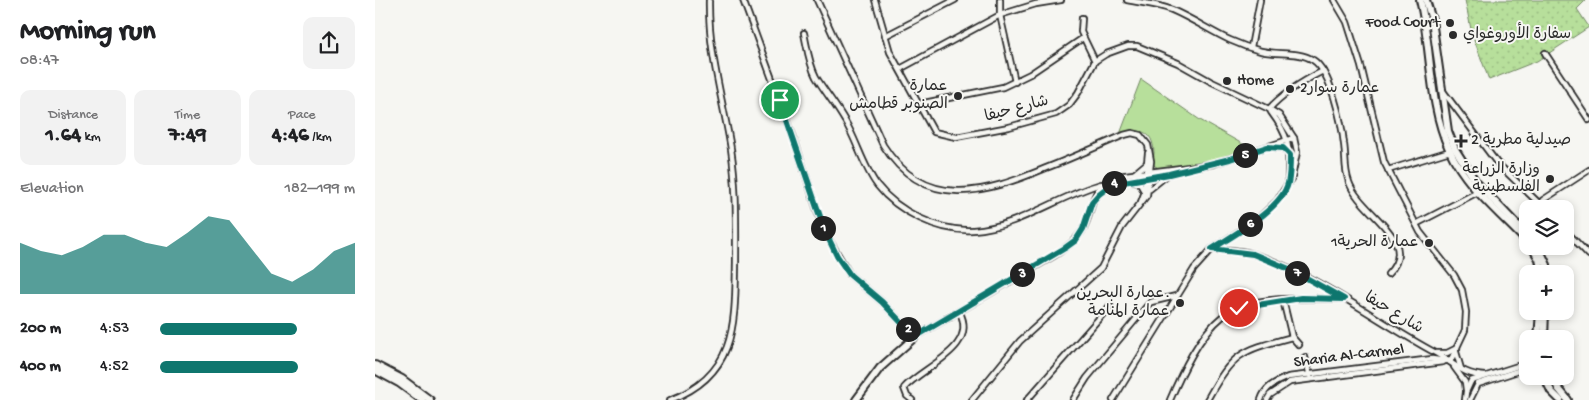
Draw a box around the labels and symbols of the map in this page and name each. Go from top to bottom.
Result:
place label: Food Court [1364,14,1441,33]
marker: Food Court [1444,17,1456,29]
place label: سفارة الأوروغواي [1463,22,1571,45]
marker: سفارة الأوروغواي [1447,29,1459,41]
place label: Home [1237,72,1275,91]
marker: Home [1221,75,1233,87]
place label: عمارة الصنوبر قطامش [849,78,948,115]
pin [759,79,801,121]
place label: عمارة سوار2 [1300,80,1380,99]
marker: عمارة سوار2 [1284,83,1296,95]
marker: عمارة الصنوبر قطامش [952,90,964,102]
street label: شارع حيفا [983,92,1051,128]
place label: صيدلية مطرية 2 [1471,131,1571,151]
marker: صيدلية مطرية 2 [1455,135,1467,147]
pin: 5 [1233,142,1257,168]
place label: وزارة الزراعة الفلسطينية [1462,160,1540,198]
pin: 4 [1101,170,1127,196]
marker: وزارة الزراعة الفلسطينية [1544,173,1556,185]
pin: 6 [1237,212,1263,236]
pin: 1 [811,216,835,240]
place label: عمارة الحرية1 [1330,233,1419,253]
marker: عمارة الحرية1 [1423,237,1435,249]
pin: 7 [1285,260,1309,286]
pin: 3 [1009,262,1035,286]
place label: عمارة البحرين. عمارة المنامة [1076,285,1170,322]
pin [1218,287,1260,329]
street label: شارع حيفا [1360,289,1426,339]
marker: عمارة البحرين. عمارة المنامة [1174,297,1186,309]
pin: 2 [895,316,921,342]
street label: Sharia Al-Carmel [1293,341,1405,373]

